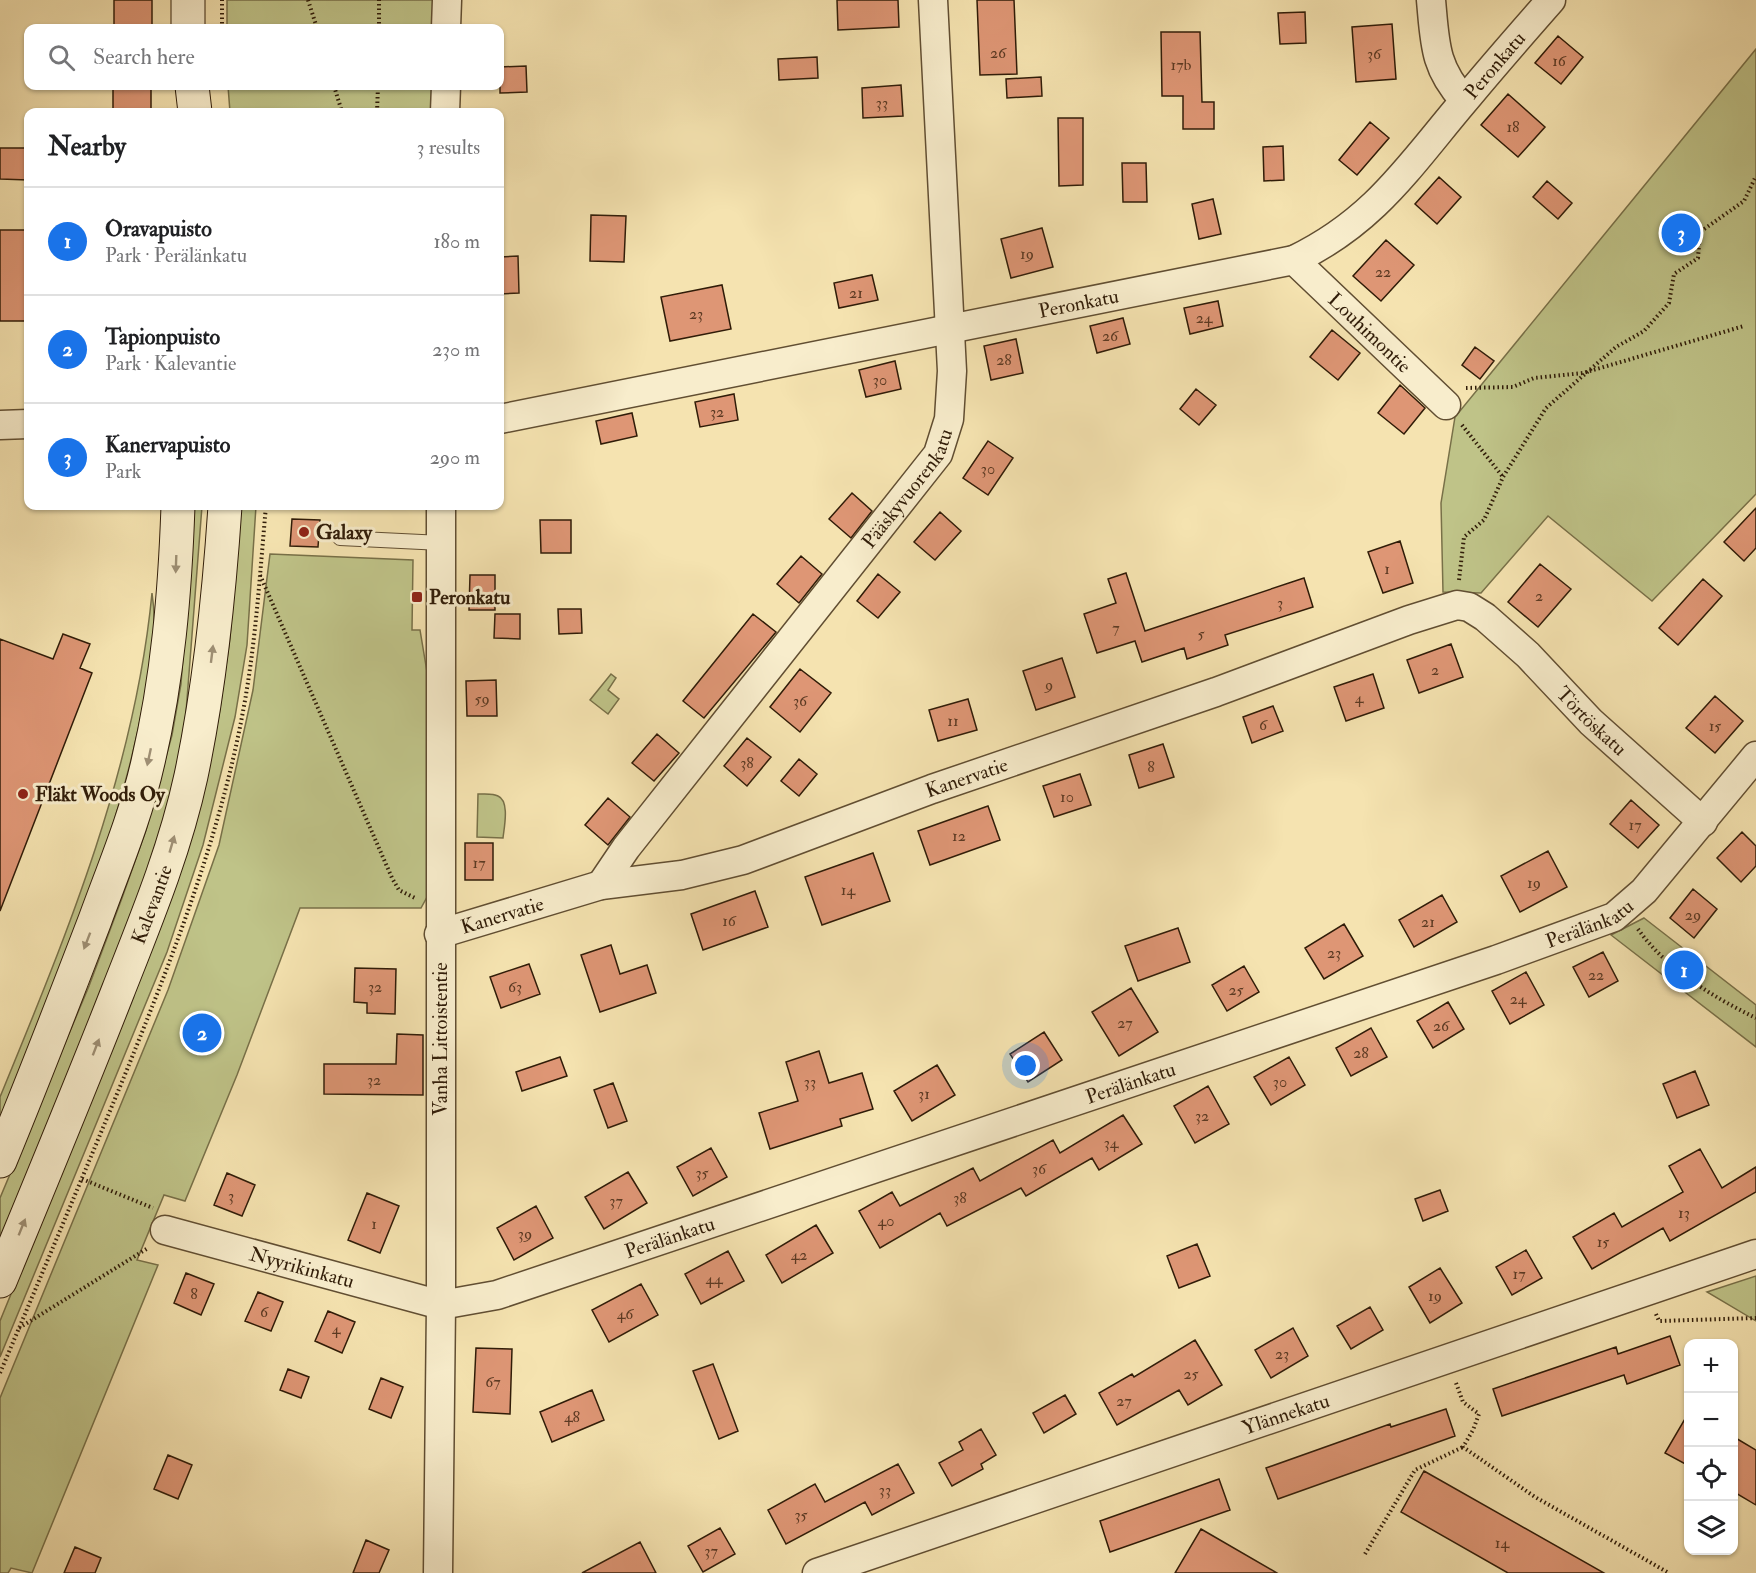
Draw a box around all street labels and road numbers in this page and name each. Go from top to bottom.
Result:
street label: Peronkatu [1459,26,1531,104]
street label: Peronkatu [1036,283,1121,324]
street label: Louhimontie [1323,287,1417,378]
street label: Pääskyvuorenkatu [856,426,958,553]
street label: Törtöskatu [1551,681,1632,761]
street label: Kanervatie [922,752,1011,803]
street label: Kalevantie [126,862,178,948]
street label: Kanervatie [458,891,547,940]
street label: Perälänkatu [1542,894,1639,954]
street label: Vanha Littoistentie [428,962,453,1116]
street label: Perälänkatu [1082,1056,1179,1110]
street label: Perälänkatu [622,1211,718,1264]
street label: Nyyrikinkatu [247,1242,357,1294]
street label: Ylännekatu [1239,1388,1333,1441]

